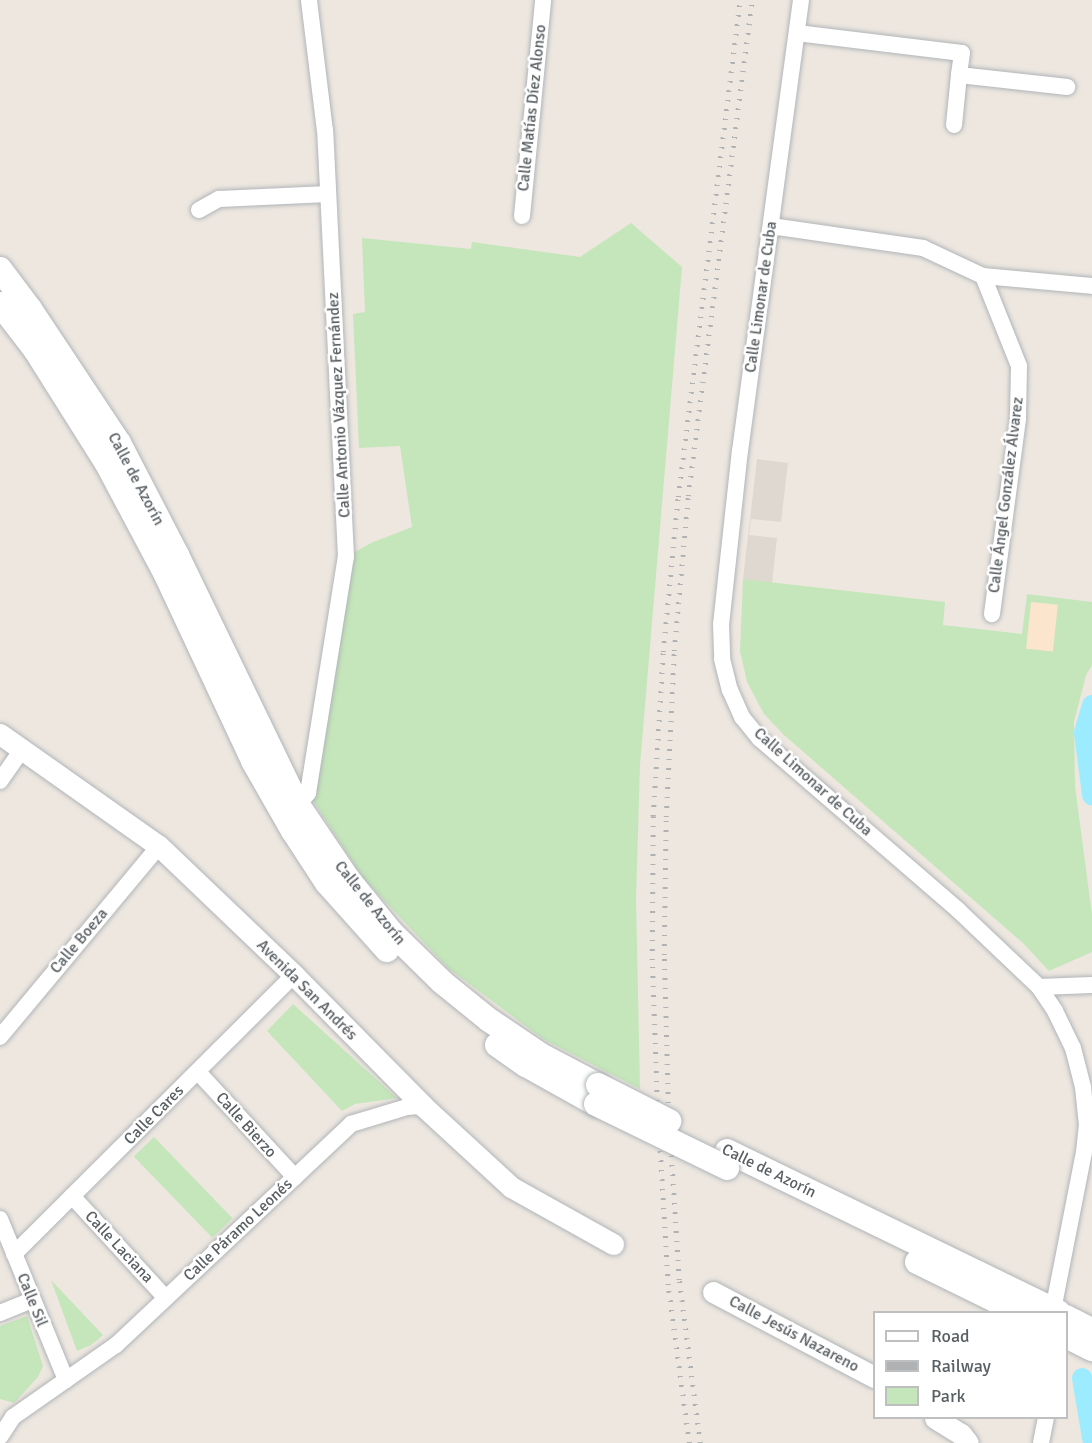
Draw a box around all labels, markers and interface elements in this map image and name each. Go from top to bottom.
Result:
street label: Calle Matías Díez Alonso [514,24,550,192]
street label: Calle Limonar de Cuba [741,220,781,374]
street label: Calle Antonio Vázquez Fernández [323,292,355,518]
street label: Calle Ángel González Álvarez [984,396,1028,594]
street label: Calle de Azorín [103,429,169,529]
street label: Calle Limonar de Cuba [750,724,876,840]
street label: Calle de Azorín [330,857,410,949]
street label: Calle Boeza [46,904,112,978]
street label: Avenida San Andrés [253,936,361,1044]
street label: Calle Cares [120,1081,188,1149]
street label: Calle Bierzo [212,1088,280,1162]
street label: Calle de Azorín [719,1140,819,1202]
street label: Calle Páramo Leonés [180,1175,296,1285]
street label: Calle Laciana [81,1207,157,1287]
street label: Calle Sil [13,1270,51,1330]
street label: Calle Jesús Nazareno [726,1292,862,1376]
legend [873,1311,1068,1419]
text: Road [931,1325,970,1347]
text: Railway [931,1355,991,1377]
text: Park [931,1385,966,1407]

